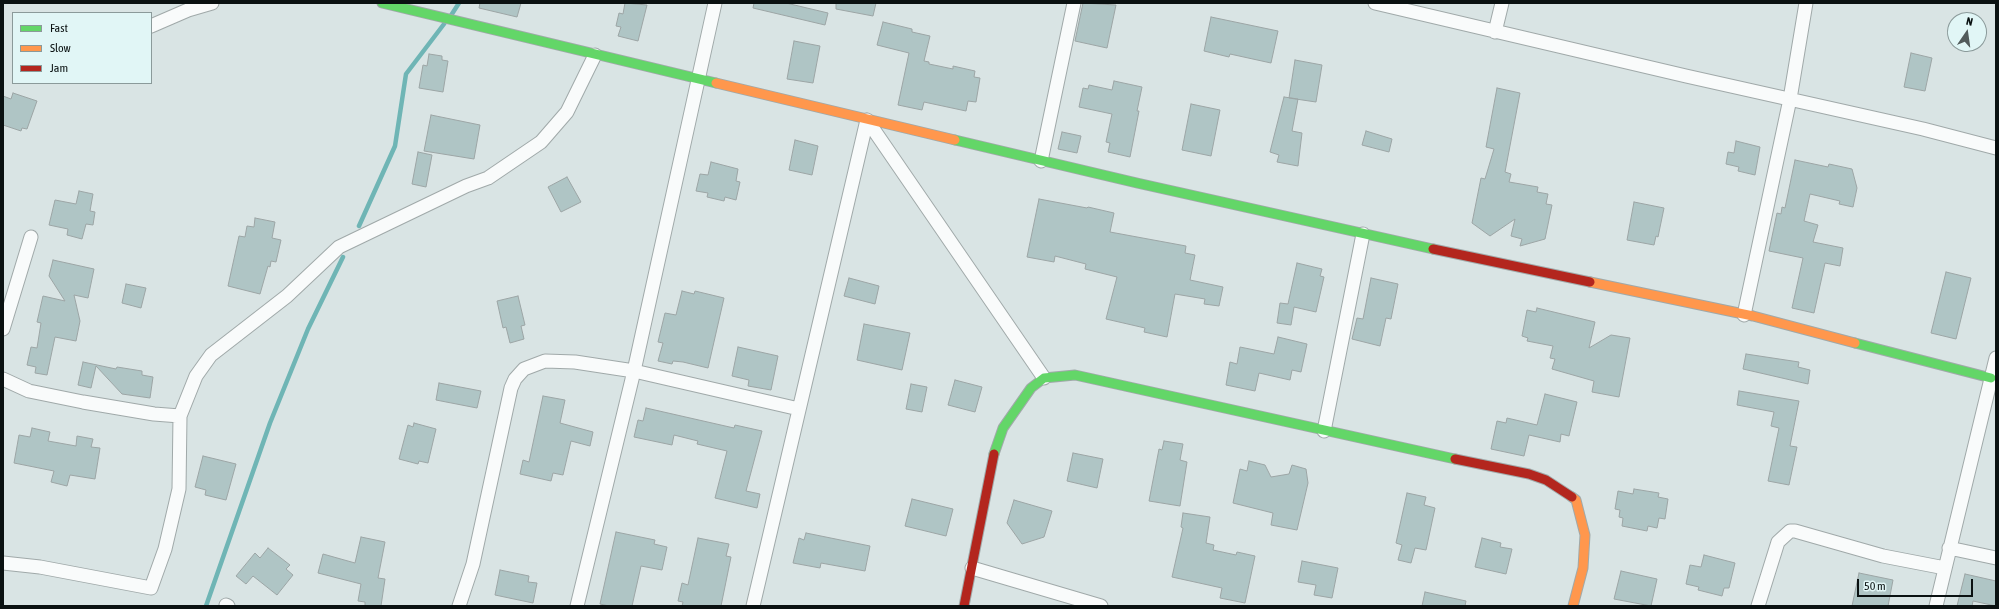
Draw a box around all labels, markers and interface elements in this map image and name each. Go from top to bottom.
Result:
legend [12,12,152,84]
north arrow [1947,12,1987,52]
text: N [1965,15,1974,28]
text: Fast [50,21,68,35]
text: Slow [50,41,71,55]
text: Jam [50,61,68,75]
scale bar [1859,571,1975,597]
text: 50 m [1864,579,1886,593]

